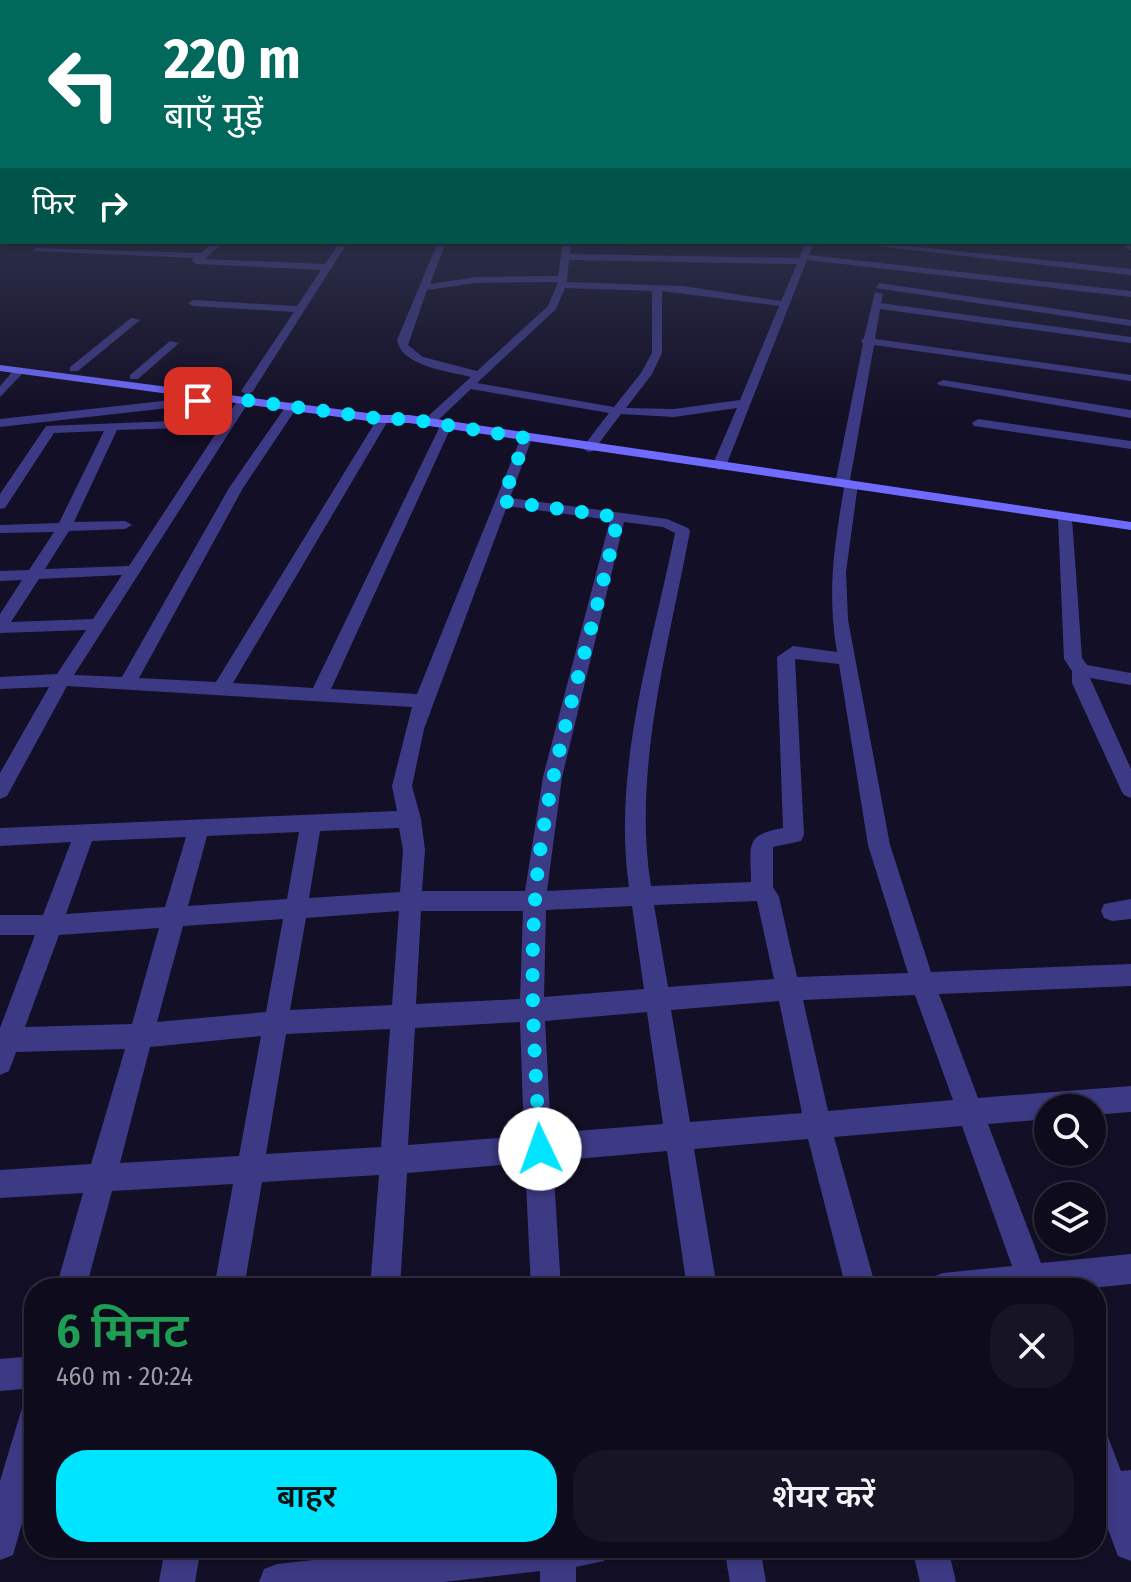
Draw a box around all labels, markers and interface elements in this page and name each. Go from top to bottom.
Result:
text: 220 m [164,26,301,93]
icon: left [32,32,136,136]
text: बाएँ मुड़ें [164,94,263,138]
icon: right [91,184,135,228]
text: फिर [32,186,75,222]
pin [164,367,232,435]
icon: arrive [176,379,220,423]
map controls [1034,1094,1106,1254]
button: search [1034,1094,1106,1166]
position arrow [498,1107,582,1191]
button: layers [1034,1182,1106,1254]
text: 6 मिनट [56,1302,189,1360]
button: close [990,1304,1074,1388]
text: 460 m · 20:24 [56,1361,193,1392]
button: बाहर [56,1450,557,1542]
button: शेयर करें [573,1450,1074,1542]

